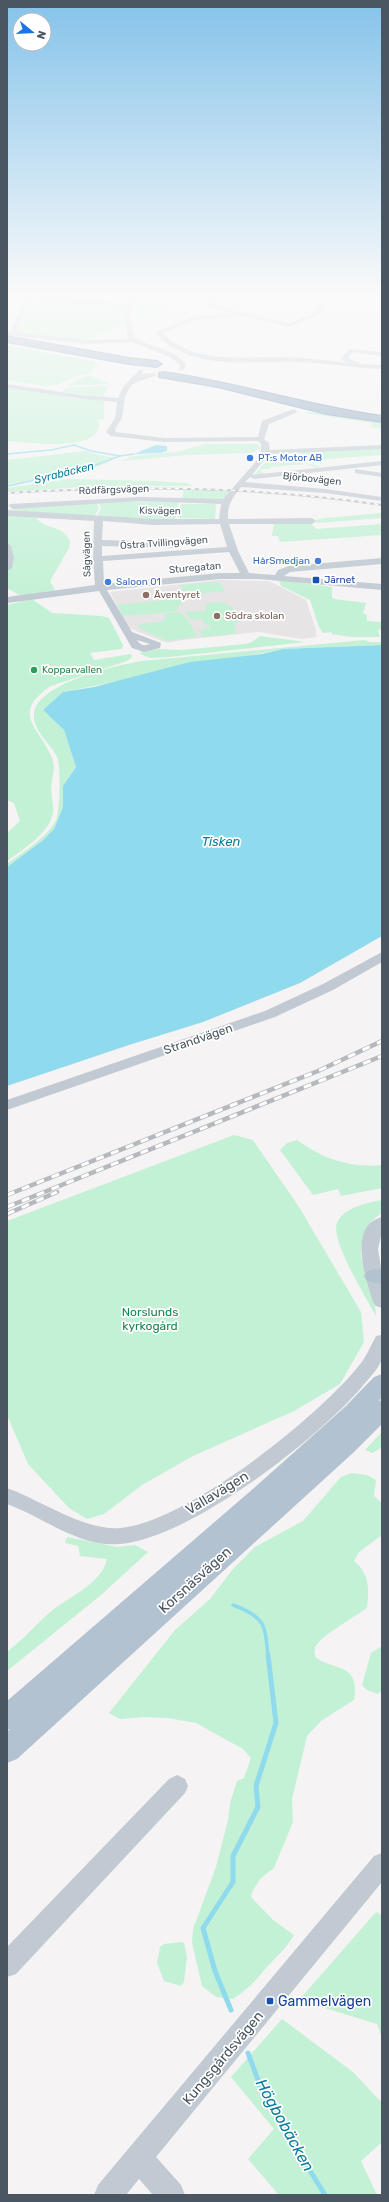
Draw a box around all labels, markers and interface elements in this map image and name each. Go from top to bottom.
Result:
north arrow [12,12,52,52]
text: N [34,29,48,41]
place label: PT:s Motor AB [258,452,323,464]
marker: PT:s Motor AB [245,453,255,463]
water label: Syrabäcken [33,459,95,487]
street label: Björbovägen [282,470,342,488]
street label: Rödfärgsvägen [79,483,149,497]
street label: Kisvägen [139,505,181,517]
street label: Sågvägen [81,531,93,577]
street label: Östra Tvillingvägen [120,534,208,552]
place label: HårSmedjan [253,555,310,567]
marker: HårSmedjan [313,556,323,566]
street label: Sturegatan [168,560,222,576]
place label: Järnet [324,574,355,586]
marker: Järnet [311,575,321,585]
place label: Saloon 01 [116,576,161,588]
marker: Saloon 01 [103,577,113,587]
place label: Äventyret [154,589,200,601]
marker: Äventyret [141,590,151,600]
place label: Södra skolan [225,610,284,622]
marker: Södra skolan [212,611,222,621]
place label: Kopparvallen [42,664,102,676]
marker: Kopparvallen [29,665,39,675]
water label: Tisken [202,834,240,849]
street label: Strandvägen [162,1021,234,1057]
park label: Norslunds kyrkogård [122,1305,178,1333]
street label: Vallavägen [182,1468,252,1518]
street label: Korsnäsvägen [155,1543,235,1617]
place label: Gammelvägen [278,1993,371,2010]
marker: Gammelvägen [265,1996,275,2006]
street label: Kungsgårdsvägen [179,2008,267,2108]
water label: Högbobäcken [252,2075,318,2175]

